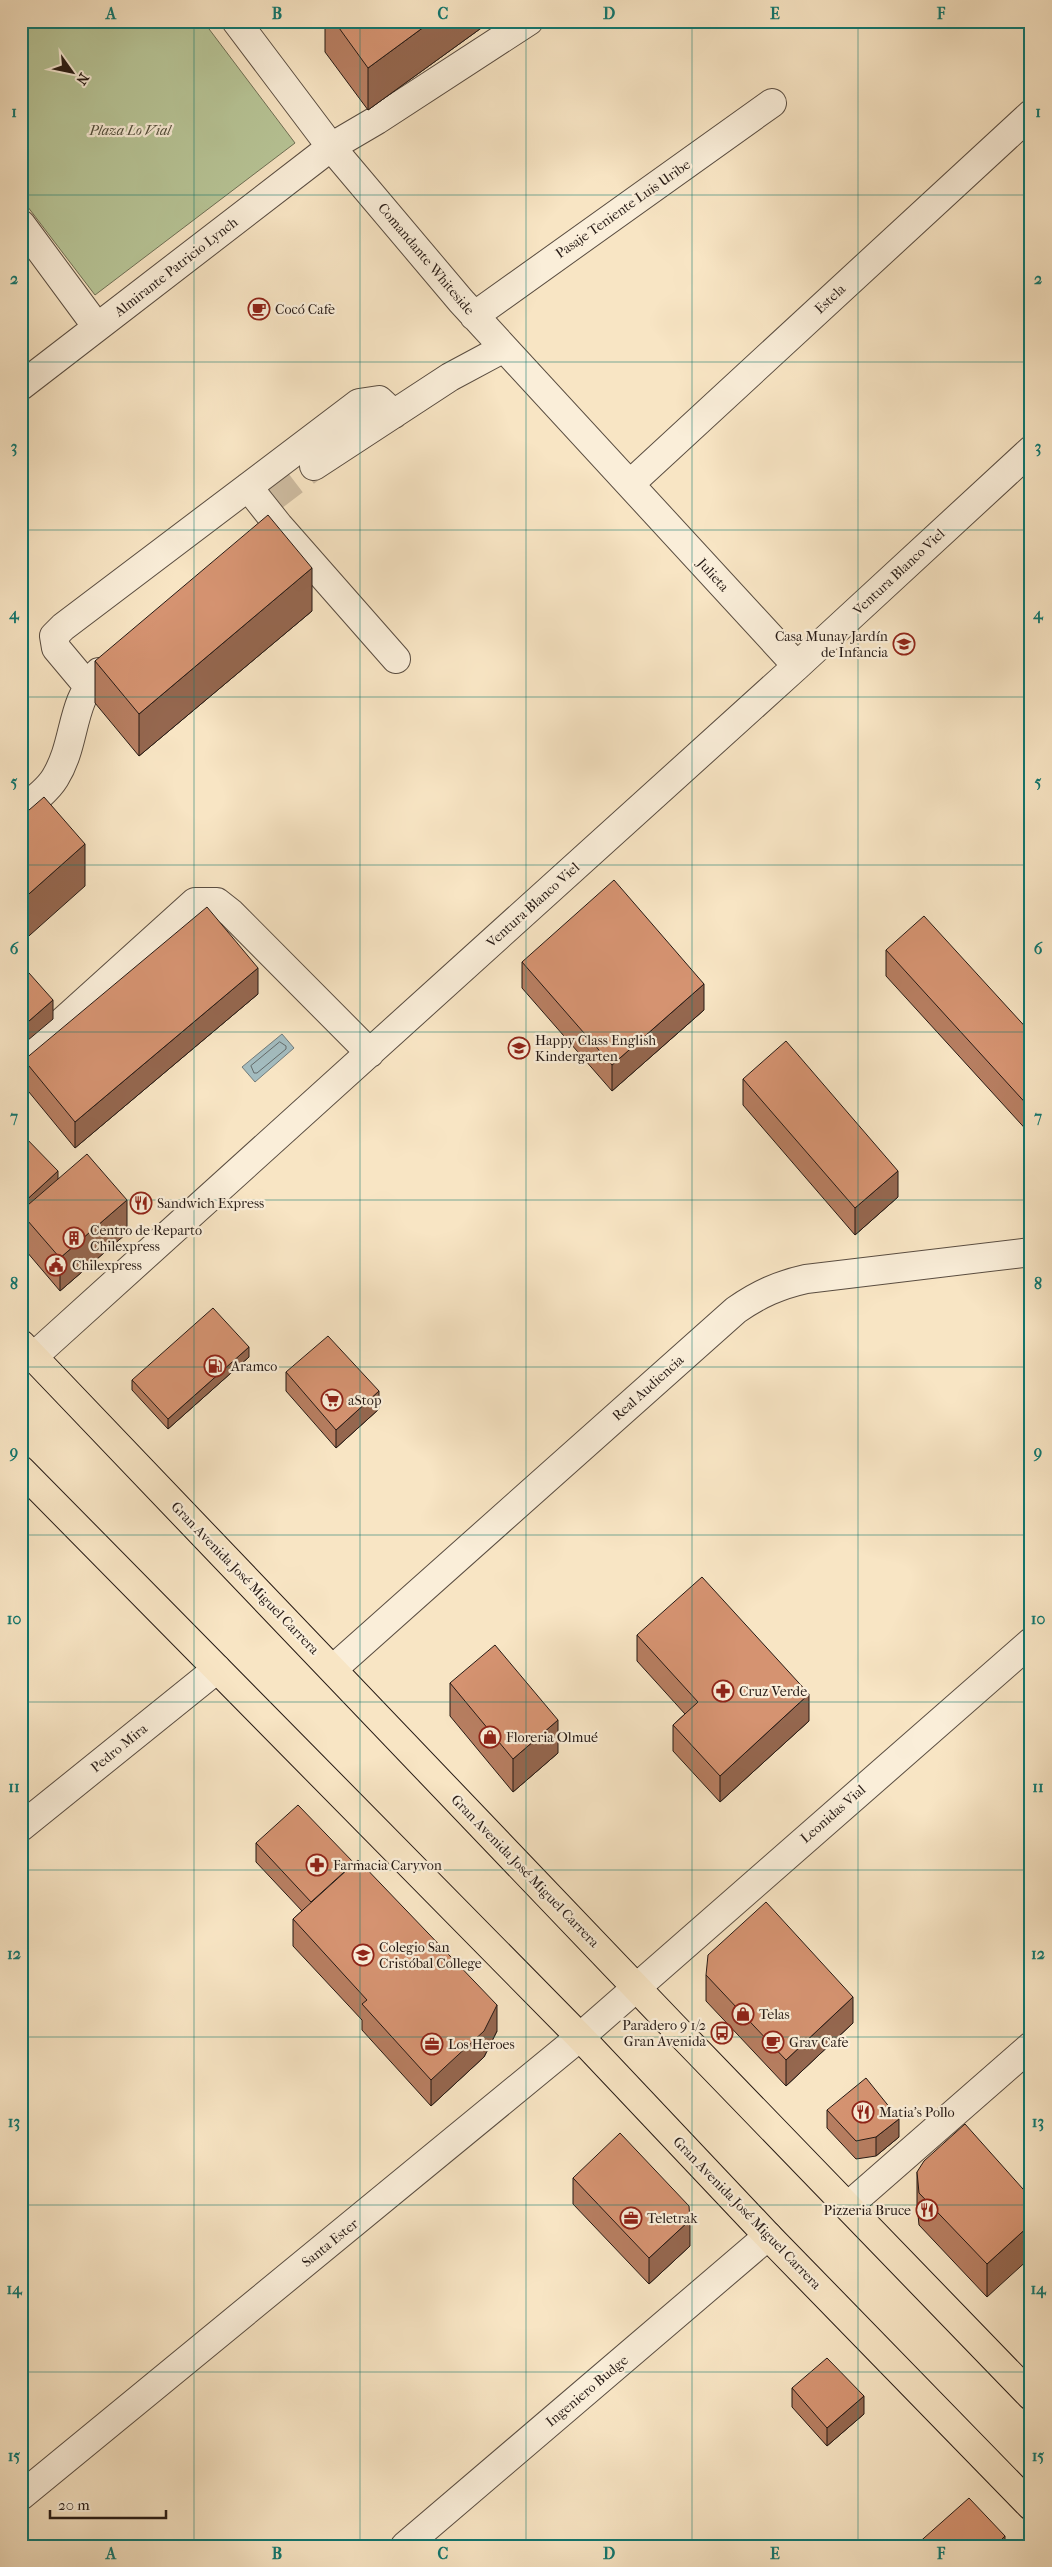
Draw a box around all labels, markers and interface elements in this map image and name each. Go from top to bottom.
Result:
text: A [105,4,117,23]
text: B [272,4,282,23]
text: C [438,4,449,23]
text: D [603,4,615,23]
text: E [770,4,780,23]
text: F [936,4,946,23]
north arrow [48,48,98,98]
text: N [72,70,93,88]
text: 1 [11,102,17,121]
text: 1 [1035,102,1041,121]
park label: Plaza Lo Vial [88,122,172,139]
street label: Pasaje Teniente Luis Uribe [552,156,694,262]
street label: Comandante Whiteside [374,200,478,319]
street label: Almirante Patricio Lynch [110,213,241,321]
text: 2 [10,269,18,288]
text: 2 [1034,269,1042,288]
street label: Estela [811,280,849,317]
cafe icon: Cocó Cafe [247,297,271,321]
place label: Cocó Cafe [275,301,335,318]
text: 3 [11,437,17,457]
text: 3 [1035,437,1041,457]
street label: Ventura Blanco Viel [849,525,948,620]
street label: Julieta [693,554,733,596]
text: 4 [8,604,20,624]
text: 4 [1032,604,1044,624]
place label: Casa Munay Jardín de Infancia [775,628,889,661]
school or university icon: Casa Munay Jardín de Infancia [892,632,916,656]
text: 5 [11,772,18,791]
text: 5 [1035,772,1042,791]
street label: Ventura Blanco Viel [482,859,583,952]
text: 6 [10,939,19,958]
text: 6 [1034,939,1043,958]
place label: Happy Class English Kindergarten [535,1032,656,1065]
school or university icon: Happy Class English Kindergarten [507,1036,531,1060]
text: 7 [9,1107,18,1126]
text: 7 [1033,1107,1042,1126]
restaurant icon: Sandwich Express [129,1191,153,1215]
place label: Sandwich Express [157,1195,264,1212]
place label: Centro de Reparto Chilexpress [90,1222,202,1255]
building icon: Centro de Reparto Chilexpress [62,1226,86,1250]
public building icon: Chilexpress [44,1253,68,1277]
place label: Chilexpress [72,1257,142,1274]
text: 8 [10,1274,18,1293]
text: 8 [1034,1274,1042,1293]
street label: Real Audiencia [609,1351,688,1425]
fuel station icon: Aramco [203,1354,227,1378]
place label: Aramco [230,1358,277,1375]
supermarket icon: aStop [320,1388,344,1412]
place label: aStop [348,1392,382,1409]
text: 9 [9,1442,18,1462]
text: 9 [1033,1442,1042,1462]
street label: Gran Avenida José Miguel Carrera [167,1498,323,1658]
text: 10 [7,1609,21,1628]
text: 10 [1031,1609,1045,1628]
pharmacy icon: Cruz Verde [711,1679,735,1703]
place label: Cruz Verde [739,1683,807,1700]
street label: Pedro Mira [87,1720,151,1776]
shop icon: Floreria Olmué [478,1725,502,1749]
place label: Floreria Olmué [506,1729,598,1746]
text: 11 [8,1777,20,1796]
text: 11 [1032,1777,1044,1796]
street label: Leonidas Vial [797,1781,869,1847]
street label: Gran Avenida José Miguel Carrera [447,1791,603,1951]
pharmacy icon: Farmacia Caryvon [305,1853,329,1877]
place label: Farmacia Caryvon [333,1857,442,1874]
place label: Colegio San Cristóbal College [379,1939,482,1972]
school or university icon: Colegio San Cristóbal College [351,1943,375,1967]
text: 12 [7,1944,21,1963]
text: 12 [1031,1944,1045,1963]
shop icon: Telas [731,2002,755,2026]
place label: Telas [759,2006,790,2023]
place label: Paradero 9 1/2 Gran Avenida [622,2017,707,2050]
bus stop icon: Paradero 9 1/2 Gran Avenida [710,2021,734,2045]
cafe icon: Grav Cafe [761,2030,785,2054]
office icon: Los Heroes [420,2032,444,2056]
place label: Grav Cafe [789,2034,848,2051]
place label: Los Heroes [448,2036,515,2053]
restaurant icon: Matia's Pollo [851,2100,875,2124]
place label: Matia's Pollo [879,2104,955,2121]
text: 13 [8,2112,20,2132]
text: 13 [1032,2112,1044,2132]
street label: Gran Avenida José Miguel Carrera [669,2133,825,2293]
restaurant icon: Pizzeria Bruce [915,2198,939,2222]
place label: Pizzeria Bruce [823,2202,911,2219]
office icon: Teletrak [619,2206,643,2230]
place label: Teletrak [647,2210,698,2227]
street label: Santa Ester [298,2215,362,2271]
text: 14 [6,2279,23,2299]
text: 14 [1030,2279,1047,2299]
street label: Ingeniero Budge [542,2352,632,2430]
text: 15 [8,2446,20,2465]
text: 15 [1032,2446,1044,2465]
scale bar [50,2487,166,2519]
text: 20 m [58,2496,90,2514]
text: A [105,2544,117,2563]
text: B [272,2544,282,2563]
text: C [438,2544,449,2563]
text: D [603,2544,615,2563]
text: E [770,2544,780,2563]
text: F [936,2544,946,2563]

